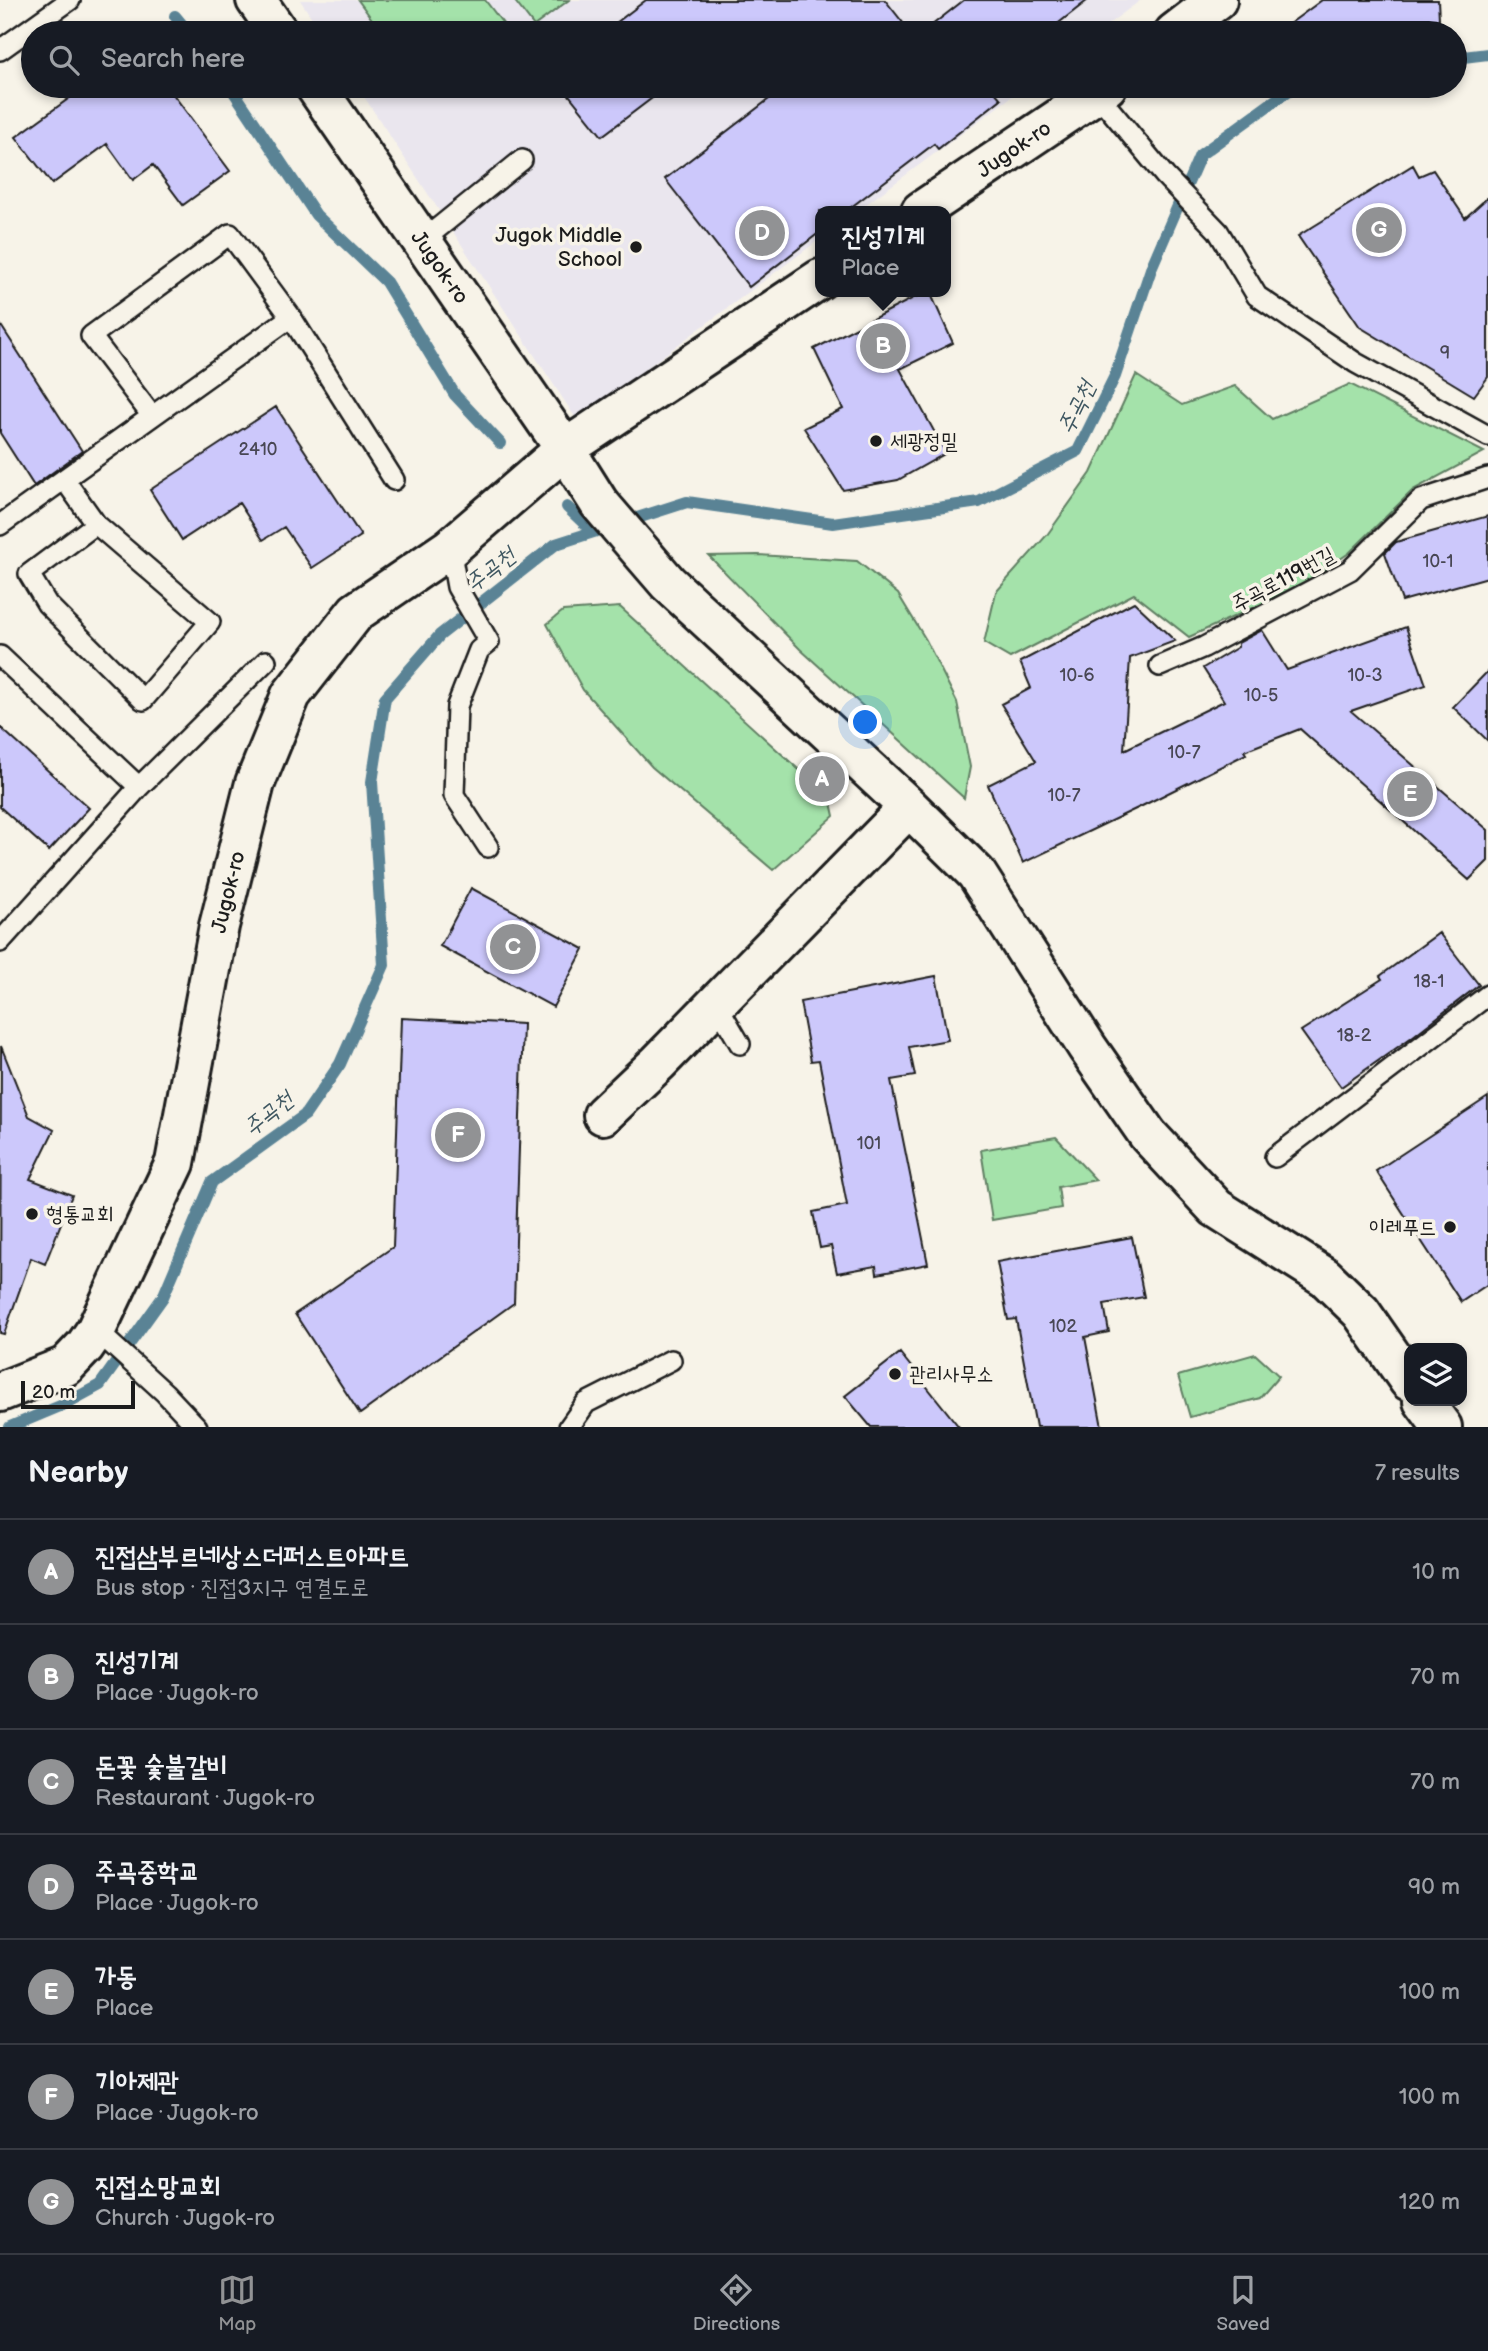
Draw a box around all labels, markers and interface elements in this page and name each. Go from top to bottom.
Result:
search box [21,21,1467,98]
icon: search [45,41,83,79]
text: Search here [101,44,245,75]
street label: Jugok-ro [973,116,1056,183]
pin: G [1356,204,1402,256]
popup [815,206,951,297]
pin: D [739,207,785,259]
text: 진성기계 [841,222,925,253]
place label: Jugok Middle School [495,223,622,272]
street label: Jugok-ro [405,226,474,309]
marker: Jugok Middle School [628,239,644,255]
text: Place [841,254,899,282]
pin: B [860,320,906,372]
house number: 9 [1440,343,1450,364]
water label: 주곡천 [1052,374,1103,439]
place label: 세광정밀 [890,429,958,454]
marker: 세광정밀 [868,433,884,449]
house number: 2410 [239,439,277,460]
water label: 주곡천 [460,540,523,598]
street label: 주곡로119번길 [1228,542,1339,617]
house number: 10-1 [1422,551,1454,572]
house number: 10-6 [1059,665,1095,686]
house number: 10-3 [1347,665,1383,686]
house number: 10-5 [1244,685,1278,706]
your location [848,705,882,739]
house number: 10-7 [1168,742,1201,763]
pin: A [799,753,845,805]
pin: E [1387,768,1433,820]
house number: 10-7 [1048,785,1081,806]
street label: Jugok-ro [206,848,251,936]
pin: C [490,921,536,973]
house number: 18-1 [1413,971,1445,992]
house number: 18-2 [1337,1025,1372,1046]
water label: 주곡천 [238,1084,301,1142]
pin: F [435,1109,481,1161]
house number: 101 [857,1133,881,1154]
place label: 형통교회 [46,1202,114,1227]
marker: 형통교회 [24,1206,40,1222]
place label: 이레푸드 [1368,1215,1436,1240]
marker: 이레푸드 [1442,1219,1458,1235]
house number: 102 [1049,1316,1077,1337]
map controls [1404,1343,1467,1406]
button: layers [1404,1343,1467,1406]
place label: 관리사무소 [909,1362,994,1387]
marker: 관리사무소 [887,1366,903,1382]
scale bar [21,1378,135,1410]
text: 20 m [32,1381,75,1404]
text: Nearby [28,1455,128,1491]
text: 7 results [1375,1459,1460,1487]
text: 진접삼부르네상스더퍼스트아파트 [95,1542,409,1573]
text: A [44,1558,58,1586]
text: 10 m [1412,1558,1460,1586]
text: Bus stop · 진접3지구 연결도로 [95,1574,369,1602]
text: 진성기계 [95,1647,179,1678]
text: B [43,1663,59,1691]
text: 70 m [1410,1663,1460,1691]
text: Place · Jugok-ro [95,1679,259,1707]
text: 돈꽃 숯불갈비 [95,1752,228,1783]
text: C [43,1768,59,1796]
text: 70 m [1410,1768,1460,1796]
text: Restaurant · Jugok-ro [95,1784,315,1812]
text: 주곡중학교 [95,1857,200,1888]
text: D [43,1873,59,1901]
text: 90 m [1408,1873,1460,1901]
text: Place · Jugok-ro [95,1889,259,1917]
text: 가동 [95,1962,137,1993]
text: E [44,1978,58,2006]
text: 100 m [1399,1978,1460,2006]
text: Place [95,1994,153,2022]
text: 기아제관 [95,2067,179,2098]
text: F [44,2083,58,2111]
text: 100 m [1399,2083,1460,2111]
text: Place · Jugok-ro [95,2099,259,2127]
text: 진접소망교회 [95,2172,221,2203]
text: G [43,2188,59,2216]
text: 120 m [1399,2188,1460,2216]
text: Church · Jugok-ro [95,2204,275,2232]
tab: Map [218,2271,256,2336]
tab: Directions [693,2271,780,2336]
tab: Saved [1216,2271,1270,2336]

